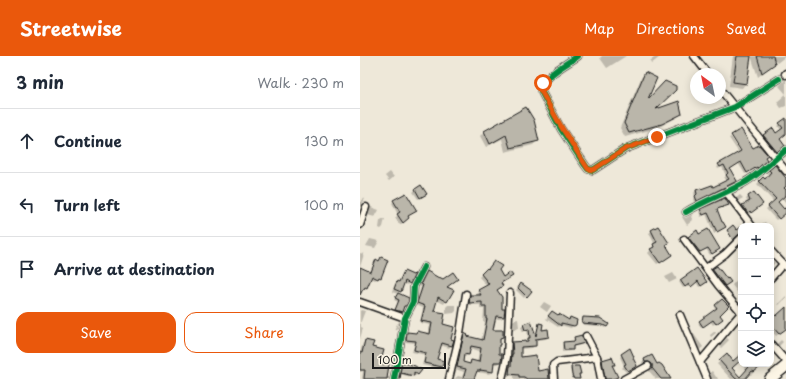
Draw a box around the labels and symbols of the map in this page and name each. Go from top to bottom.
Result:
north arrow [690,68,726,104]
route start [534,74,552,92]
route end [648,128,666,146]
scale bar [372,351,446,370]

